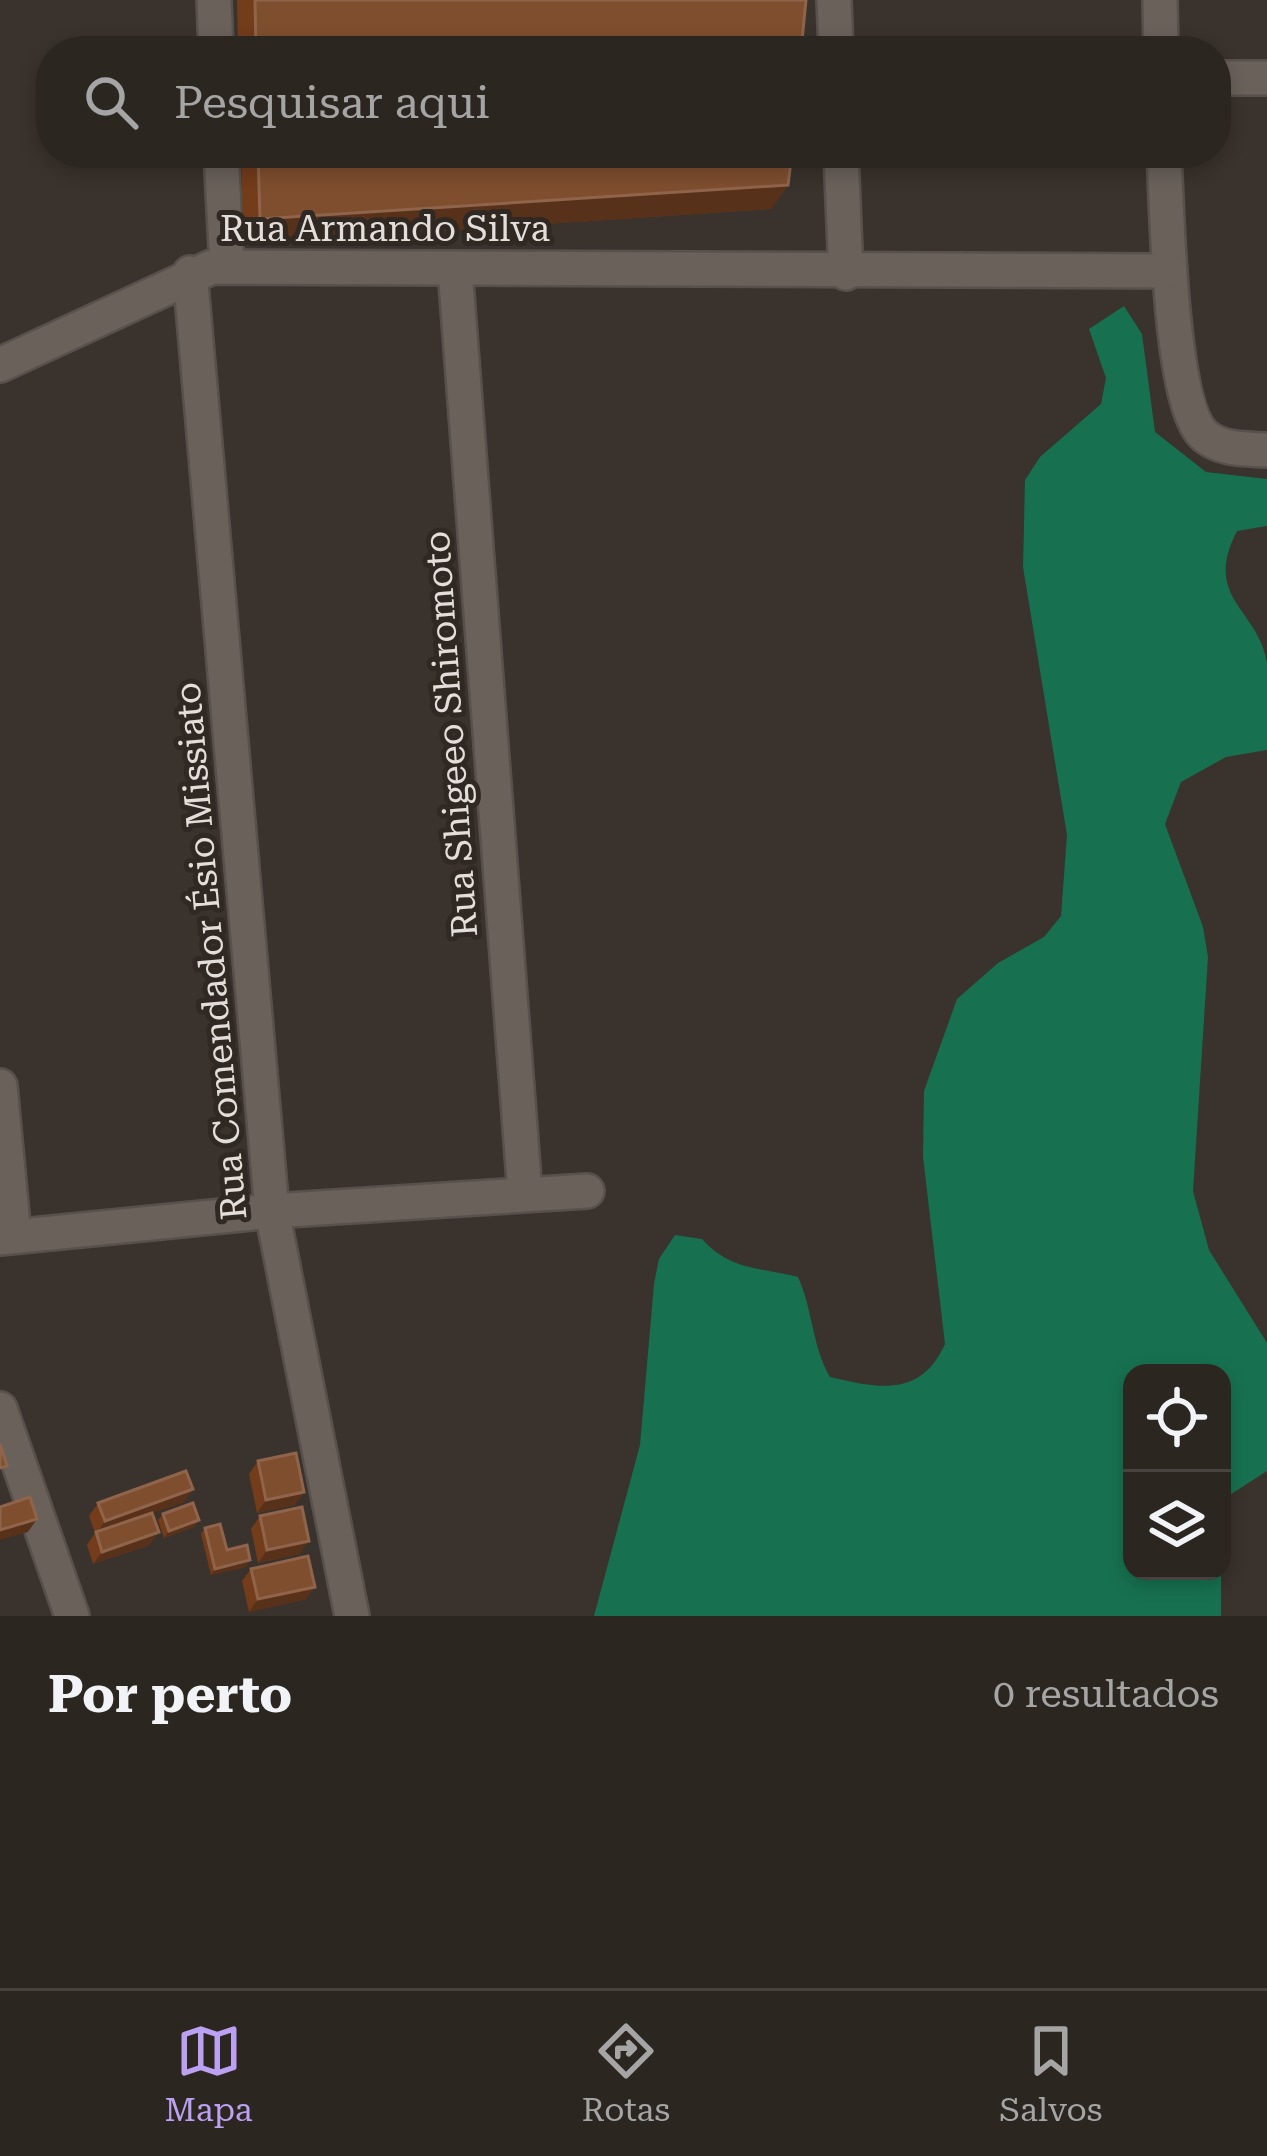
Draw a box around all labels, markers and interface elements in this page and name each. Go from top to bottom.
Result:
search box [36,36,1231,168]
icon: search [78,69,144,135]
text: Pesquisar aqui [174,76,490,129]
street label: Rua Armando Silva [220,208,550,250]
street label: Rua Shigeeo Shiromoto [416,530,486,938]
street label: Rua Comendador Ésio Missiato [166,680,255,1222]
map controls [1123,1364,1231,1580]
button: locate [1123,1364,1231,1472]
button: layers [1123,1472,1231,1580]
text: Por perto [48,1665,292,1724]
text: 0 resultados [993,1671,1219,1717]
tab: Mapa [165,2018,253,2129]
tab: Rotas [582,2018,670,2129]
tab: Salvos [999,2018,1102,2129]

